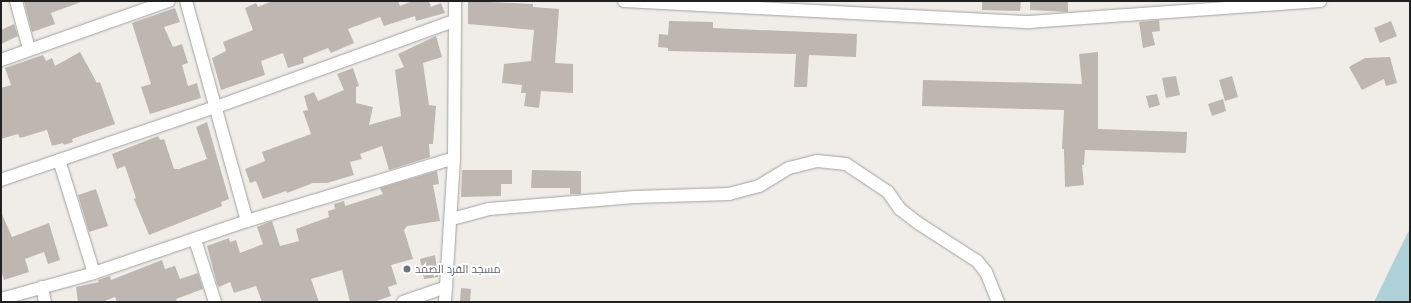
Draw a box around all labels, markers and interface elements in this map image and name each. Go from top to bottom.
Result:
place label: مسجد الفرد الصمد [415,262,500,276]
marker: مسجد الفرد الصمد [402,264,412,274]

